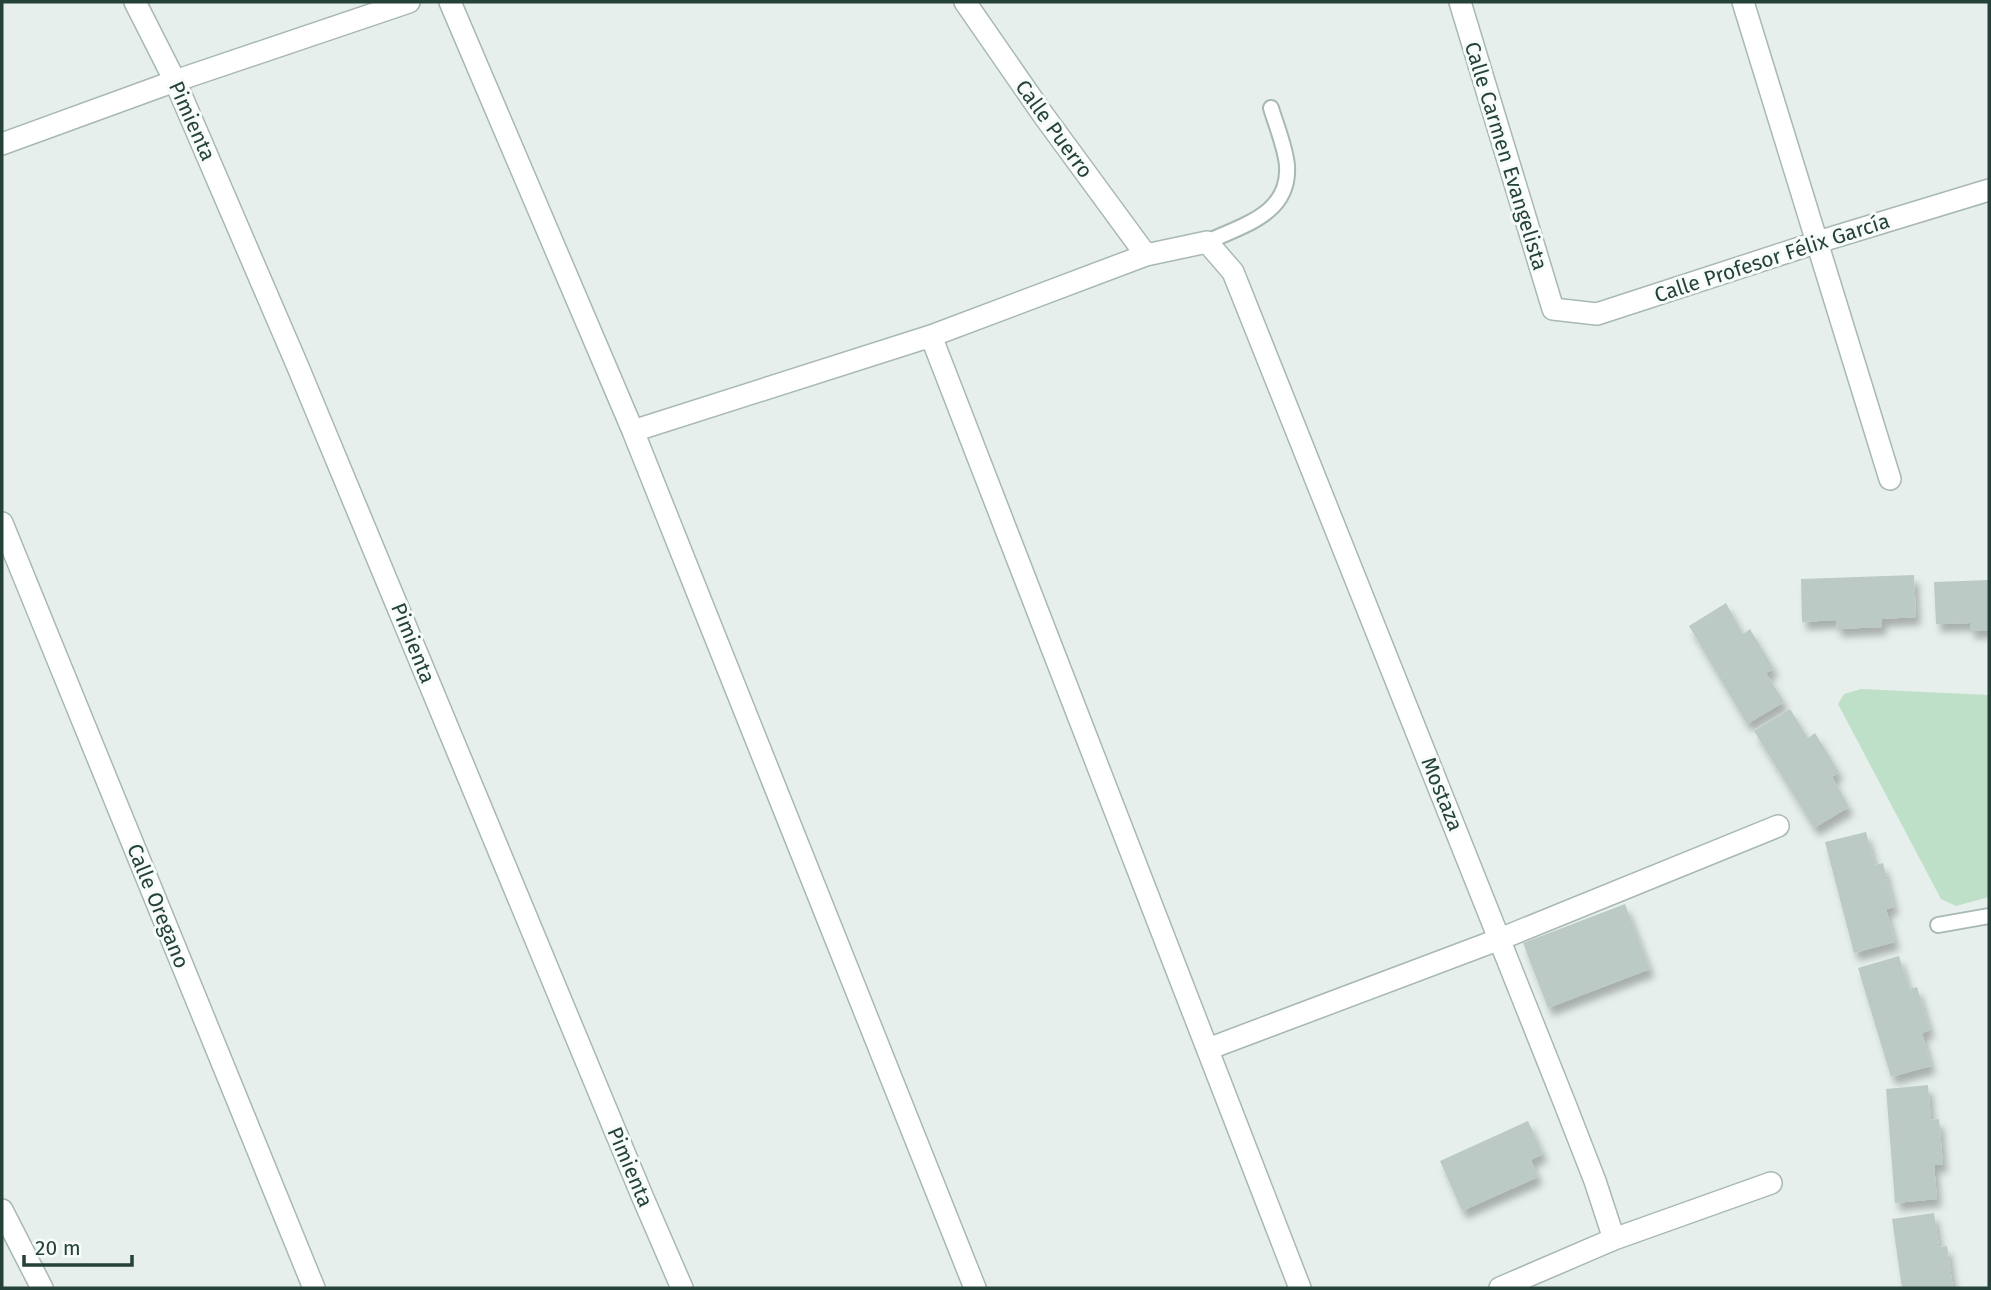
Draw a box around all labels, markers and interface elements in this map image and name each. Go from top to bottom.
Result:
street label: Calle Carmen Evangelista [1459,39,1553,273]
street label: Calle Puerro [1010,75,1098,183]
street label: Pimienta [163,77,221,165]
street label: Calle Profesor Félix García [1651,208,1893,308]
street label: Pimienta [385,599,441,687]
street label: Mostaza [1415,753,1469,835]
street label: Calle Oregano [121,840,195,972]
street label: Pimienta [601,1123,659,1211]
scale bar [24,1224,133,1268]
text: 20 m [35,1235,81,1261]

